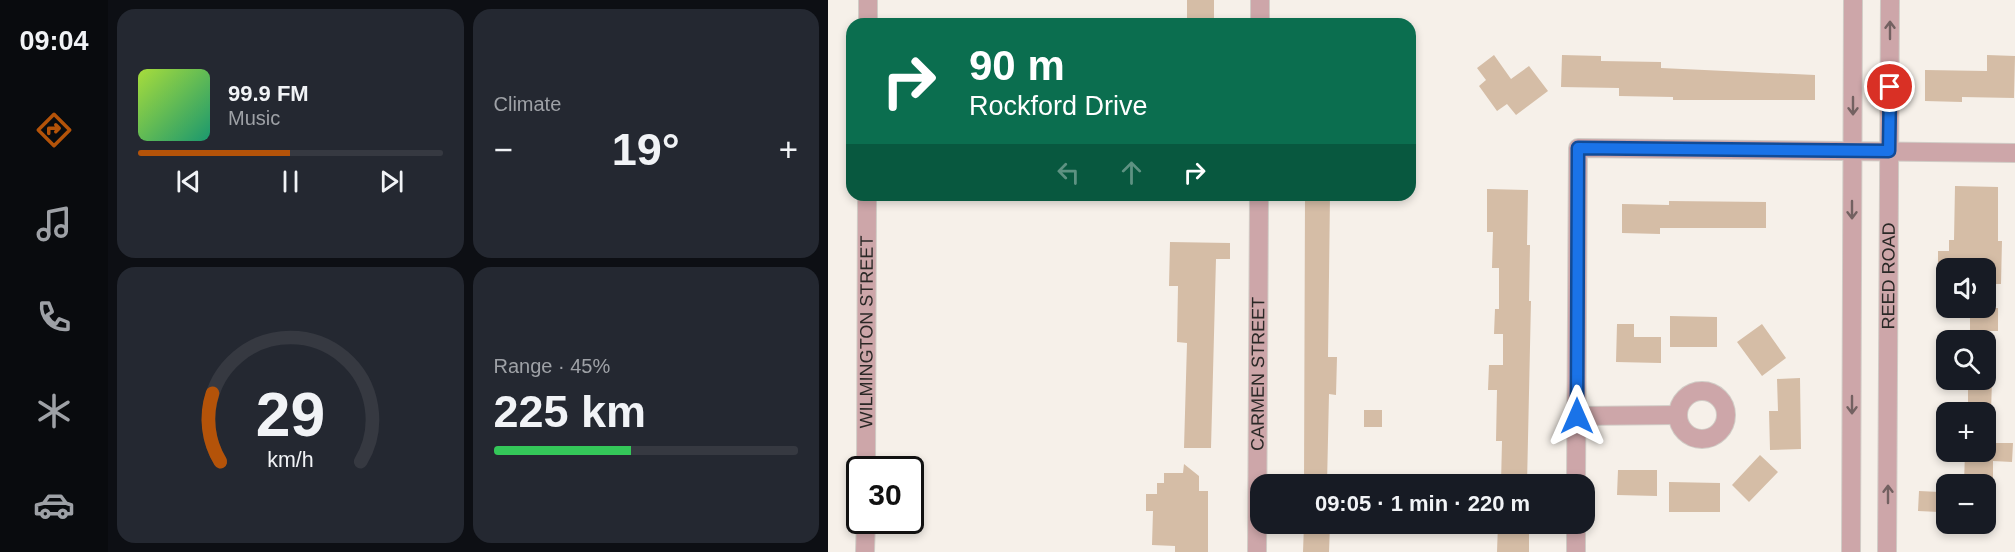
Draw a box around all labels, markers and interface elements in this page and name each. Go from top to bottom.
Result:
one-way arrow [1884,20,1896,40]
text: 09:04 [19,26,89,56]
icon: right [870,42,948,120]
text: 90 m [969,42,1065,89]
pin [1864,61,1915,112]
icon: arrive [1873,70,1906,103]
text: 99.9 FM [228,81,309,106]
text: Rockford Drive [969,91,1148,121]
text: Climate [494,93,561,115]
one-way arrow [1847,96,1859,116]
text: Music [228,107,280,129]
icon: directions [33,109,75,151]
text: 19° [612,124,680,175]
text: − [494,131,513,168]
text: + [779,131,798,168]
icon: left [1052,156,1085,189]
icon: ahead [1115,156,1148,189]
icon: right [1178,156,1211,189]
icon: previous [172,165,205,198]
icon: pause [274,165,307,198]
icon: next [375,165,408,198]
one-way arrow [1846,200,1858,220]
icon: music [33,203,75,245]
street label: REED ROAD [1878,222,1899,330]
street label: WILMINGTON STREET [856,236,877,428]
map controls [1936,258,1996,534]
button: sound [1936,258,1996,318]
icon: phone [33,296,75,338]
street label: CARMEN STREET [1248,297,1268,451]
button: search [1936,330,1996,390]
text: Range · 45% [494,355,610,377]
text: 29 [256,380,325,449]
position arrow [1545,384,1609,448]
text: 225 km [494,386,646,437]
icon: climate [33,390,75,432]
one-way arrow [1846,395,1858,415]
button: + [1936,402,1996,462]
text: km/h [267,448,313,472]
speed limit sign: 30 [846,456,924,534]
button: − [1936,474,1996,534]
icon: car [33,484,75,526]
one-way arrow [1882,484,1894,504]
text: 09:05 · 1 min · 220 m [1315,491,1530,516]

